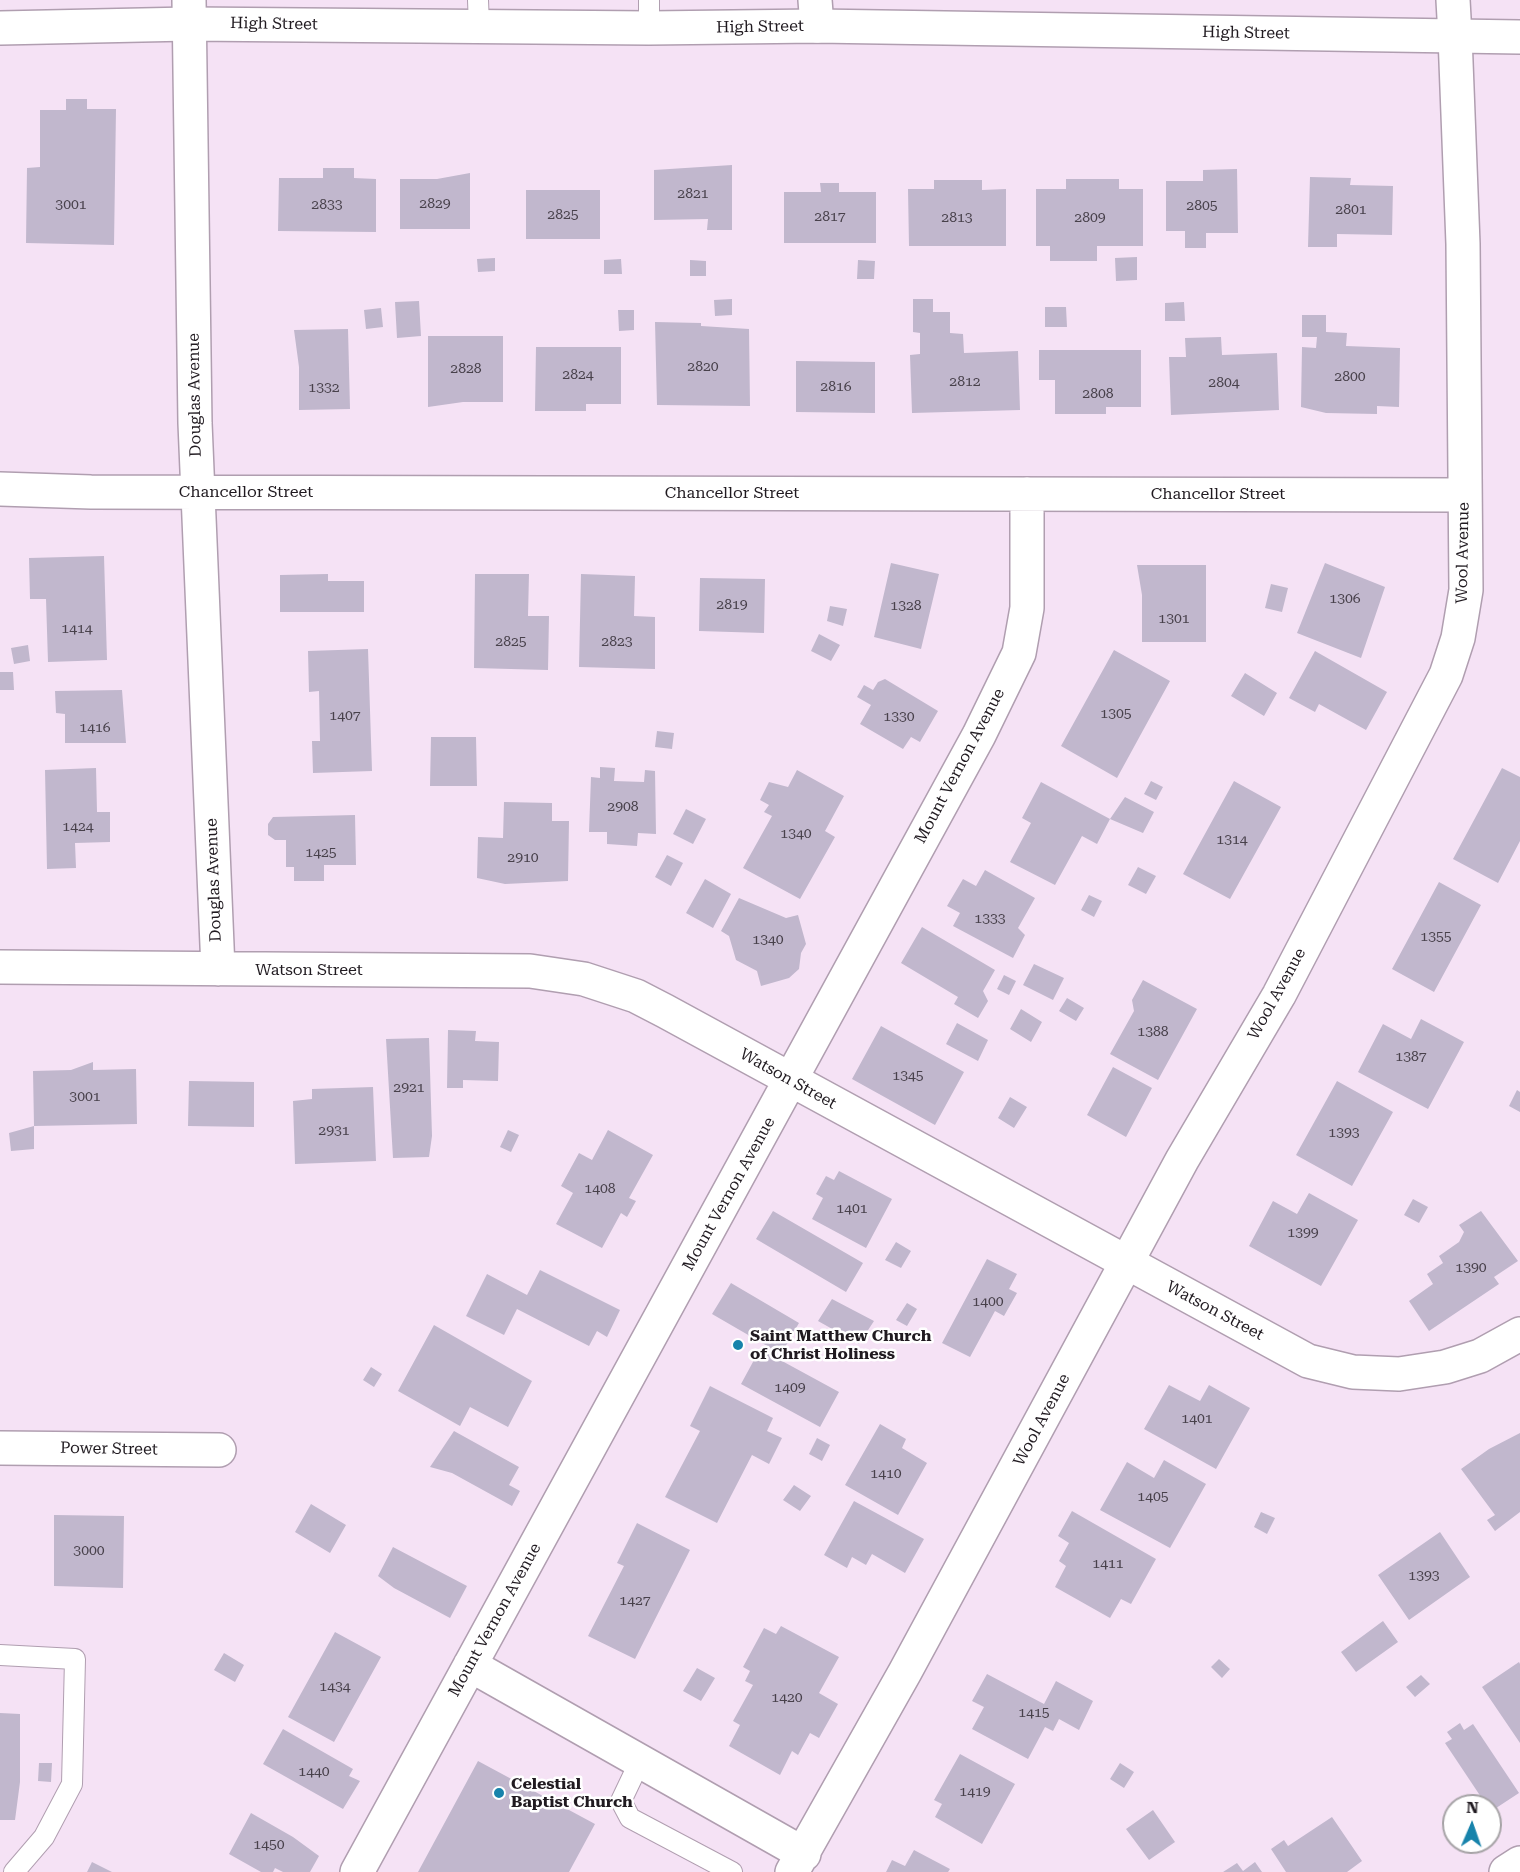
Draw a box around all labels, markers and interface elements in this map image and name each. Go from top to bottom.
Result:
street label: High Street [230,14,318,34]
street label: High Street [716,17,804,37]
street label: High Street [1202,23,1290,43]
house number: 2821 [677,186,709,202]
house number: 2829 [419,196,451,212]
house number: 3001 [55,197,87,213]
house number: 2833 [311,197,343,213]
house number: 2805 [1186,198,1218,214]
house number: 2801 [1335,202,1367,218]
house number: 2825 [547,207,579,223]
house number: 2817 [814,209,846,225]
house number: 2813 [941,210,973,226]
house number: 2809 [1074,210,1106,226]
street label: Douglas Avenue [184,333,206,457]
house number: 2820 [687,359,719,375]
house number: 2828 [450,361,482,377]
house number: 2824 [562,367,594,383]
house number: 2800 [1334,369,1366,385]
house number: 2812 [949,374,981,390]
house number: 2804 [1208,375,1240,391]
house number: 2816 [820,379,852,395]
house number: 1332 [308,380,340,396]
house number: 2808 [1082,386,1114,402]
street label: Chancellor Street [179,482,313,502]
street label: Chancellor Street [665,483,799,503]
street label: Chancellor Street [1151,484,1285,504]
street label: Wool Avenue [1453,502,1473,604]
house number: 1306 [1329,591,1361,607]
house number: 2819 [716,597,748,613]
house number: 1328 [890,598,922,614]
house number: 1301 [1158,611,1190,627]
house number: 1414 [61,621,93,637]
house number: 2825 [495,634,527,650]
house number: 2823 [601,634,633,650]
street label: Mount Vernon Avenue [911,685,1009,847]
house number: 1305 [1100,706,1132,722]
house number: 1407 [329,708,361,724]
house number: 1330 [883,709,915,725]
house number: 1416 [79,720,111,736]
house number: 2908 [607,799,639,815]
street label: Douglas Avenue [202,818,226,942]
house number: 1424 [62,819,94,835]
house number: 1340 [780,826,812,842]
house number: 1314 [1216,832,1248,848]
house number: 1425 [305,845,337,861]
house number: 2910 [507,850,539,866]
house number: 1333 [974,911,1006,927]
house number: 1355 [1420,929,1452,945]
house number: 1340 [752,932,784,948]
street label: Wool Avenue [1244,945,1310,1043]
street label: Watson Street [255,960,363,980]
house number: 1388 [1137,1024,1169,1040]
street label: Watson Street [736,1045,840,1113]
house number: 1387 [1395,1049,1427,1065]
house number: 1345 [892,1068,924,1084]
house number: 2921 [393,1080,425,1096]
house number: 3001 [69,1089,101,1105]
street label: Mount Vernon Avenue [679,1114,779,1274]
house number: 2931 [318,1123,350,1139]
house number: 1393 [1328,1125,1360,1141]
house number: 1408 [584,1181,616,1197]
house number: 1401 [836,1201,868,1217]
house number: 1399 [1287,1225,1319,1241]
house number: 1390 [1455,1260,1487,1276]
street label: Watson Street [1163,1277,1267,1345]
house number: 1400 [972,1294,1004,1310]
place label: Saint Matthew Church of Christ Holiness [750,1326,931,1364]
marker: Saint Matthew Church of Christ Holiness [731,1338,745,1352]
street label: Wool Avenue [1010,1371,1074,1469]
house number: 1409 [774,1380,806,1396]
house number: 1401 [1181,1411,1213,1427]
street label: Power Street [60,1439,158,1459]
house number: 1410 [870,1466,902,1482]
house number: 1405 [1137,1489,1169,1505]
street label: Mount Vernon Avenue [445,1540,545,1700]
house number: 3000 [73,1543,105,1559]
house number: 1411 [1092,1556,1124,1572]
house number: 1393 [1408,1568,1440,1584]
house number: 1427 [619,1593,651,1609]
house number: 1434 [319,1679,351,1695]
house number: 1420 [771,1690,803,1706]
house number: 1415 [1018,1705,1050,1721]
house number: 1440 [298,1764,330,1780]
place label: Celestial Baptist Church [511,1774,633,1812]
house number: 1419 [959,1784,991,1800]
marker: Celestial Baptist Church [492,1786,506,1800]
north arrow [1442,1794,1502,1854]
text: N [1466,1798,1479,1817]
house number: 1450 [253,1837,285,1853]

